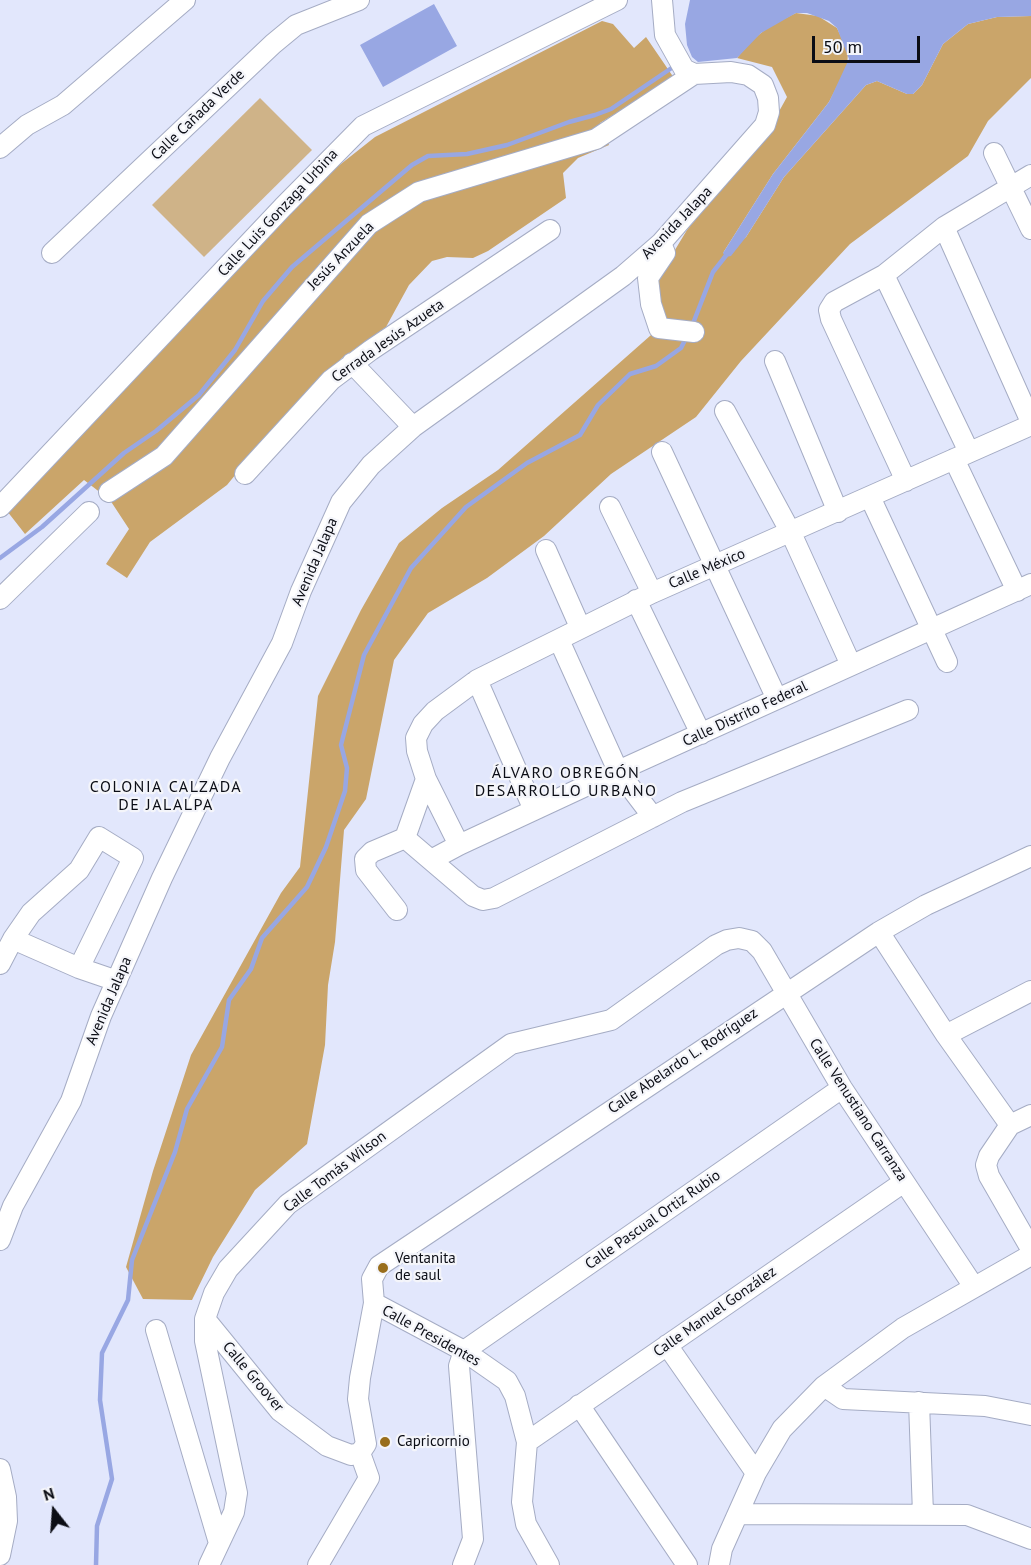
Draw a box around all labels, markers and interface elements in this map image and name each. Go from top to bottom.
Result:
scale bar [815,24,923,62]
text: 50 m [823,35,862,58]
street label: Calle Cañada Verde [147,66,249,164]
street label: Calle Luis Gonzaga Urbina [214,146,342,280]
street label: Avenida Jalapa [638,183,716,263]
street label: Jesús Anzuela [304,218,378,294]
street label: Cerrada Jesús Azueta [328,296,448,386]
street label: Avenida Jalapa [288,515,342,609]
street label: Calle México [666,545,748,593]
street label: Calle Distrito Federal [680,677,810,751]
district label: ÁLVARO OBREGÓN DESARROLLO URBANO [475,763,657,801]
district label: COLONIA CALZADA DE JALALPA [90,777,242,815]
street label: Avenida Jalapa [82,954,136,1048]
street label: Calle Abelardo L. Rodríguez [605,1004,761,1118]
street label: Calle Venustiano Carranza [805,1035,911,1185]
street label: Calle Tomás Wilson [280,1128,390,1216]
street label: Calle Pascual Ortiz Rubio [582,1166,724,1274]
place label: Ventanita de saul [395,1250,456,1285]
marker: Ventanita de saul [376,1261,390,1275]
street label: Calle Manuel González [650,1263,780,1361]
street label: Calle Presidentes [379,1302,483,1370]
street label: Calle Groover [218,1338,288,1416]
place label: Capricornio [397,1433,470,1451]
marker: Capricornio [378,1435,392,1449]
north arrow [24,1481,84,1541]
text: N [41,1483,57,1505]

